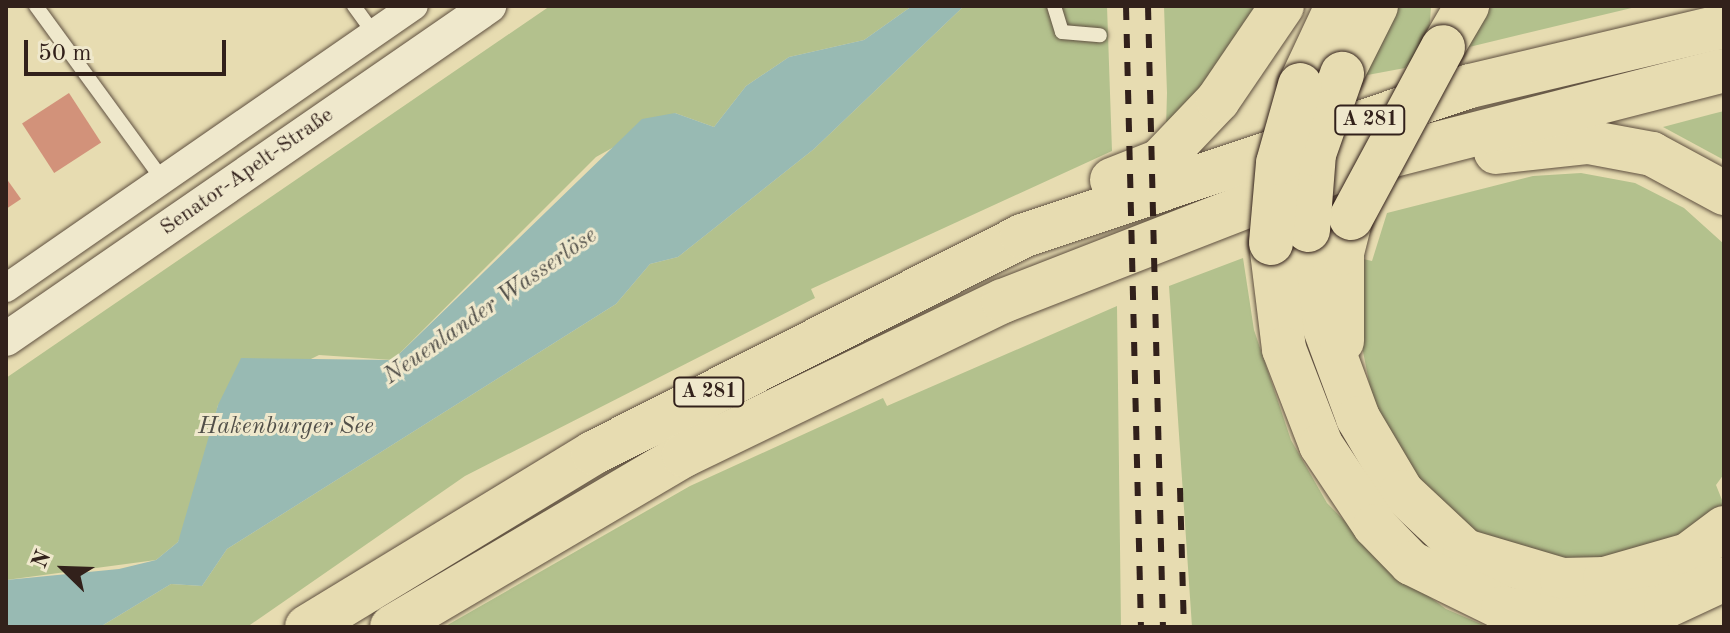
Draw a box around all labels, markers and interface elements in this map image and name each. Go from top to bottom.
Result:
scale bar [28,24,230,74]
text: 50 m [38,42,92,66]
street label: Senator-Apelt-Straße [155,102,339,242]
road number: A 281 [1334,104,1406,136]
water label: Neuenlander Wasserlöse [379,222,603,392]
road number: A 281 [673,376,745,408]
water label: Hakenburger See [198,414,374,442]
north arrow [24,529,104,609]
text: N [28,548,55,572]

